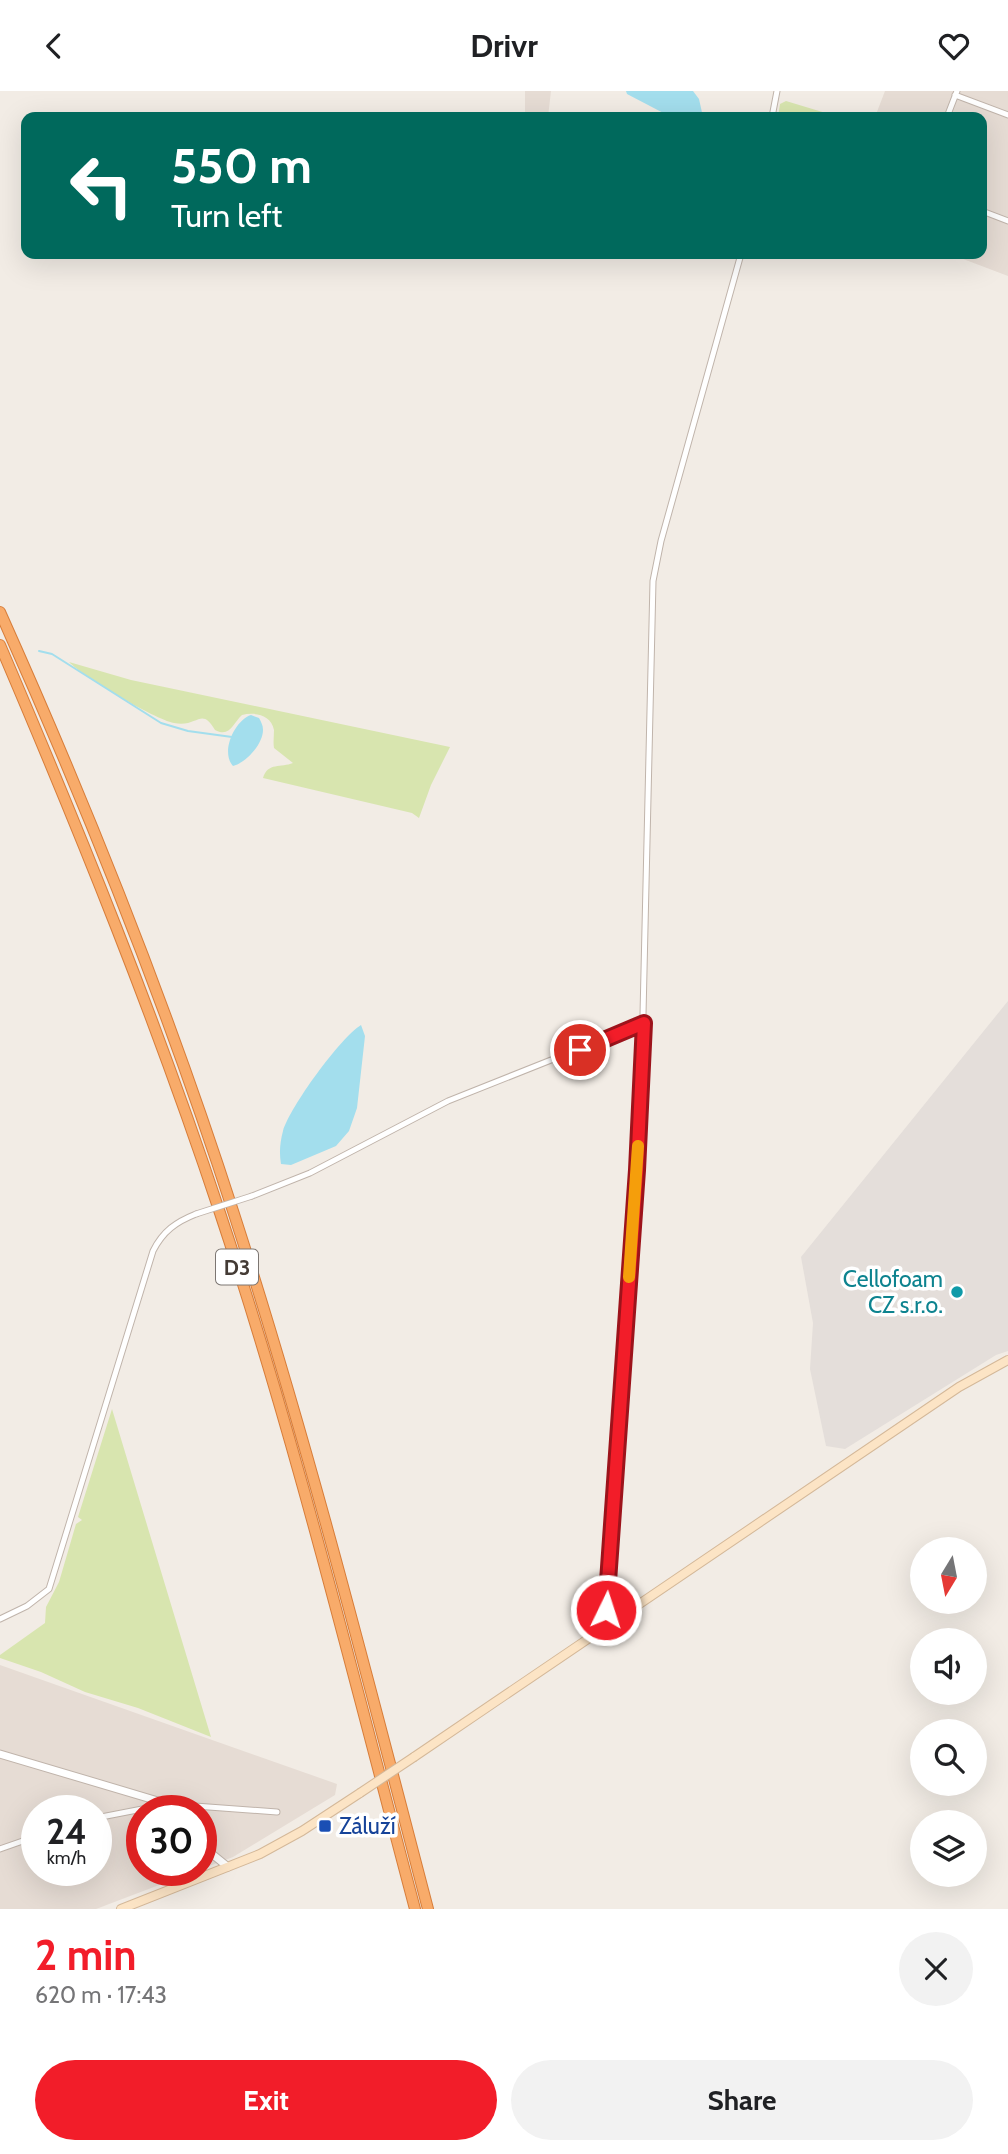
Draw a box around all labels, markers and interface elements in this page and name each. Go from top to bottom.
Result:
text: Drivr [470,26,538,65]
icon: back [35,27,73,65]
icon: heart [935,27,973,65]
text: 550 m [171,136,312,195]
icon: left [56,140,147,231]
text: Turn left [171,196,282,235]
pin [550,1020,610,1080]
icon: arrive [561,1031,599,1069]
road number: D3 [216,1249,258,1285]
place label: Cellofoam CZ s.r.o. [843,1265,943,1319]
marker: Cellofoam CZ s.r.o. [949,1284,965,1300]
north arrow [910,1537,987,1613]
map controls [910,1537,987,1887]
position arrow [569,1573,643,1647]
button: sound [910,1628,987,1705]
button: search [910,1719,987,1796]
speed limit sign: 30 [126,1795,217,1886]
text: 24 [46,1810,87,1853]
button: layers [910,1810,987,1887]
place label: Záluží [339,1812,396,1840]
marker: Záluží [317,1818,333,1834]
text: km/h [47,1847,86,1869]
text: 2 min [35,1929,136,1981]
button: close [899,1932,973,2006]
text: 620 m · 17:43 [35,1981,167,2009]
button: Exit [35,2060,497,2140]
button: Share [511,2060,973,2140]

